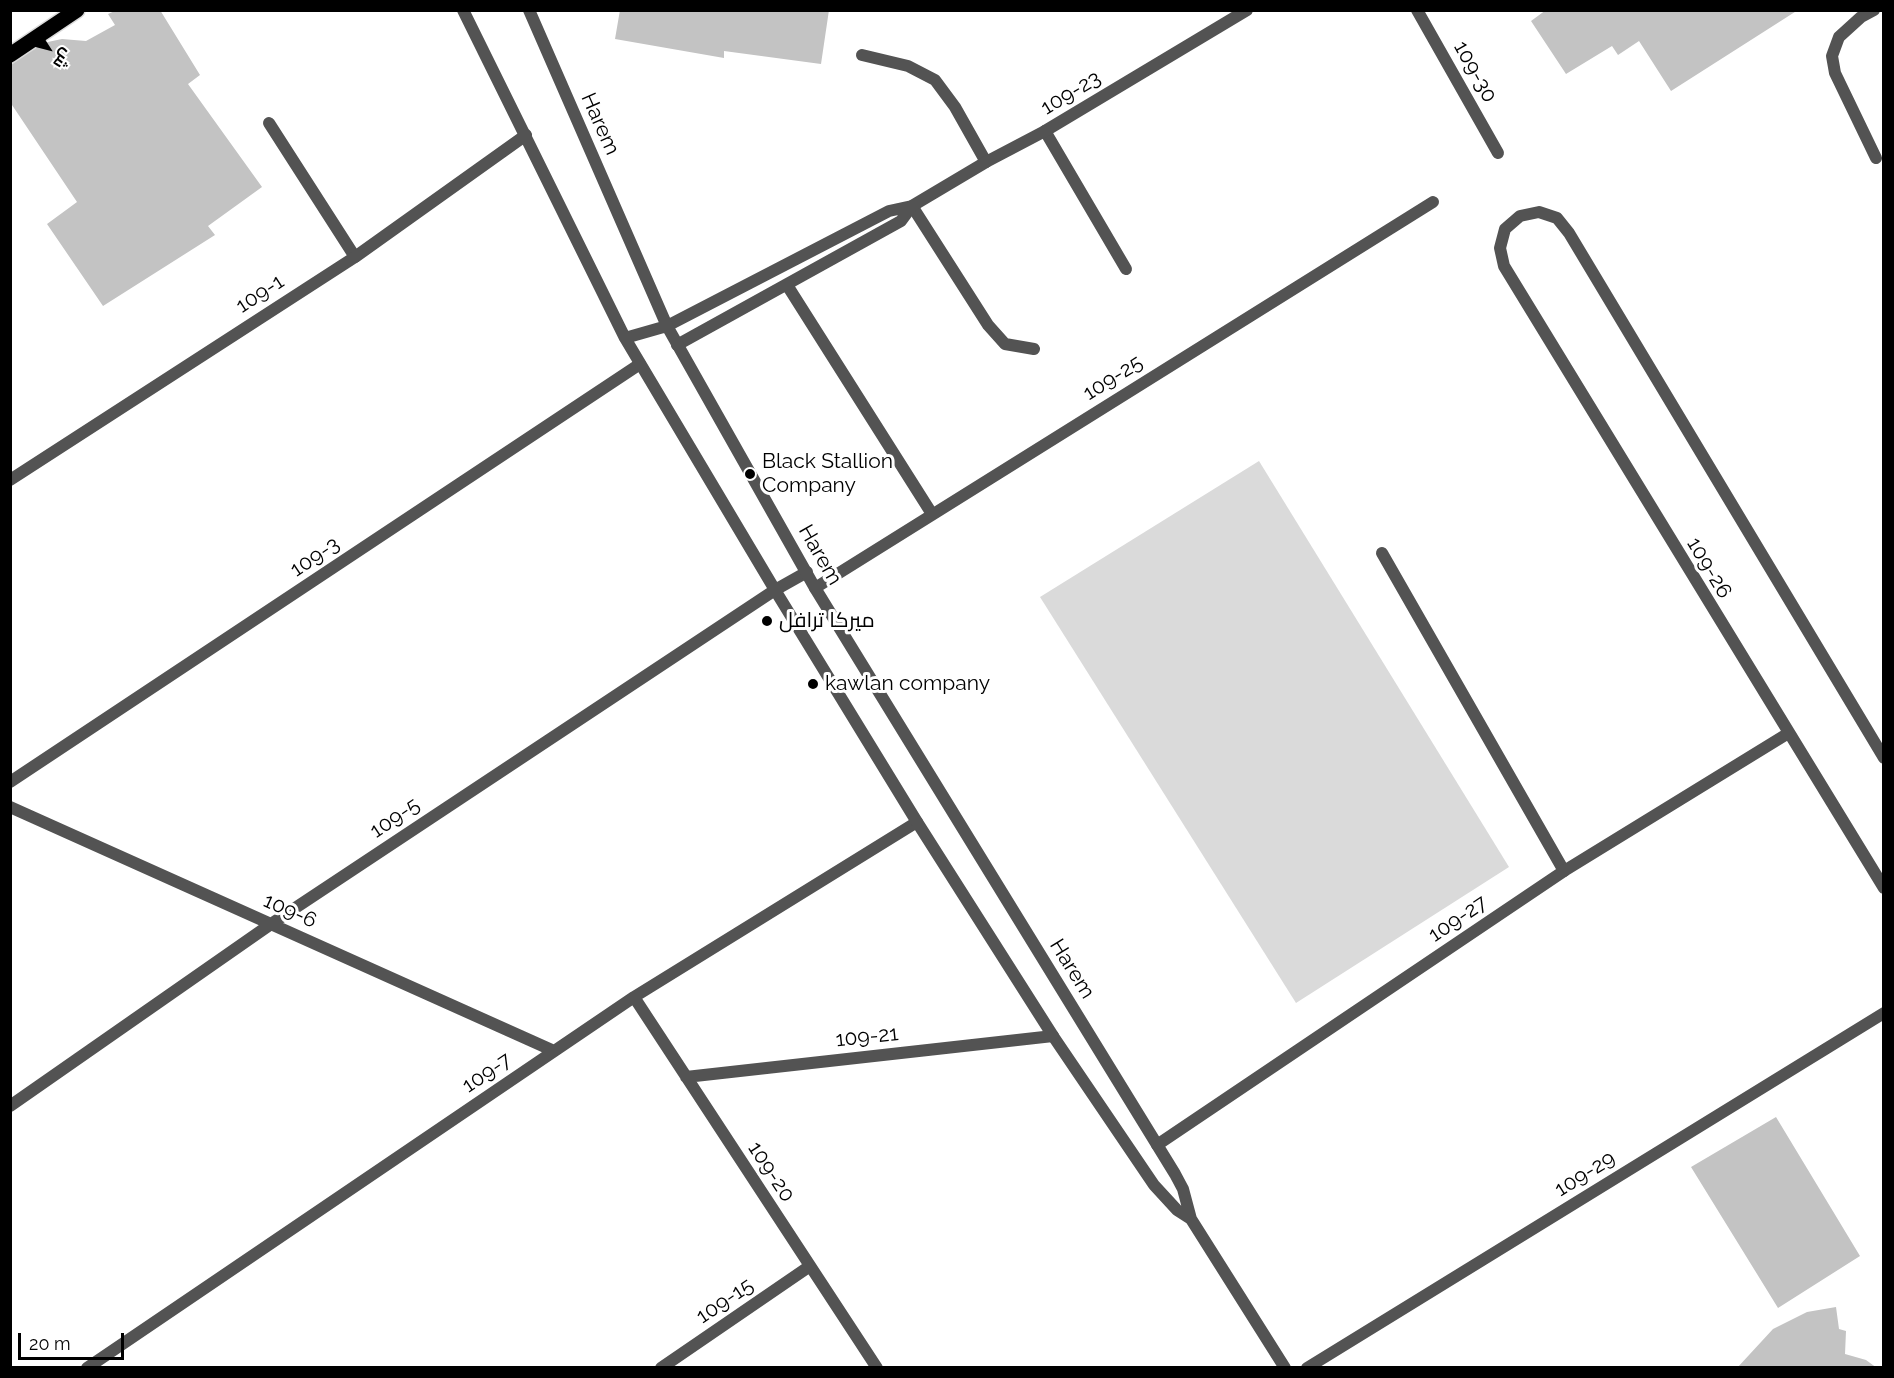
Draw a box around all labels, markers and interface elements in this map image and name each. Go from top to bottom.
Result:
north arrow [18,18,78,78]
street label: 109-30 [1448,37,1502,107]
text: ش [49,45,77,73]
street label: 109-23 [1037,65,1105,121]
street label: Harem [575,89,625,159]
street label: 109-1 [231,269,289,319]
street label: 109-25 [1079,350,1147,406]
place label: Black Stallion Company [762,449,893,499]
marker: Black Stallion Company [743,467,757,481]
street label: Harem [793,520,847,590]
street label: 109-3 [286,532,344,582]
street label: 109-26 [1681,533,1737,603]
place label: ميركا ترافل [779,608,875,634]
marker: ميركا ترافل [760,614,774,628]
place label: kawlan company [825,671,990,697]
marker: kawlan company [806,677,820,691]
street label: 109-5 [365,792,425,844]
street label: 109-6 [259,888,321,934]
street label: 109-27 [1424,890,1492,948]
street label: Harem [1044,935,1100,1003]
street label: 109-21 [834,1021,900,1053]
street label: 109-7 [458,1048,516,1098]
street label: 109-20 [742,1137,800,1207]
street label: 109-29 [1550,1146,1620,1202]
street label: 109-15 [692,1273,758,1329]
scale bar [21,1321,128,1359]
text: 20 m [29,1333,71,1354]

